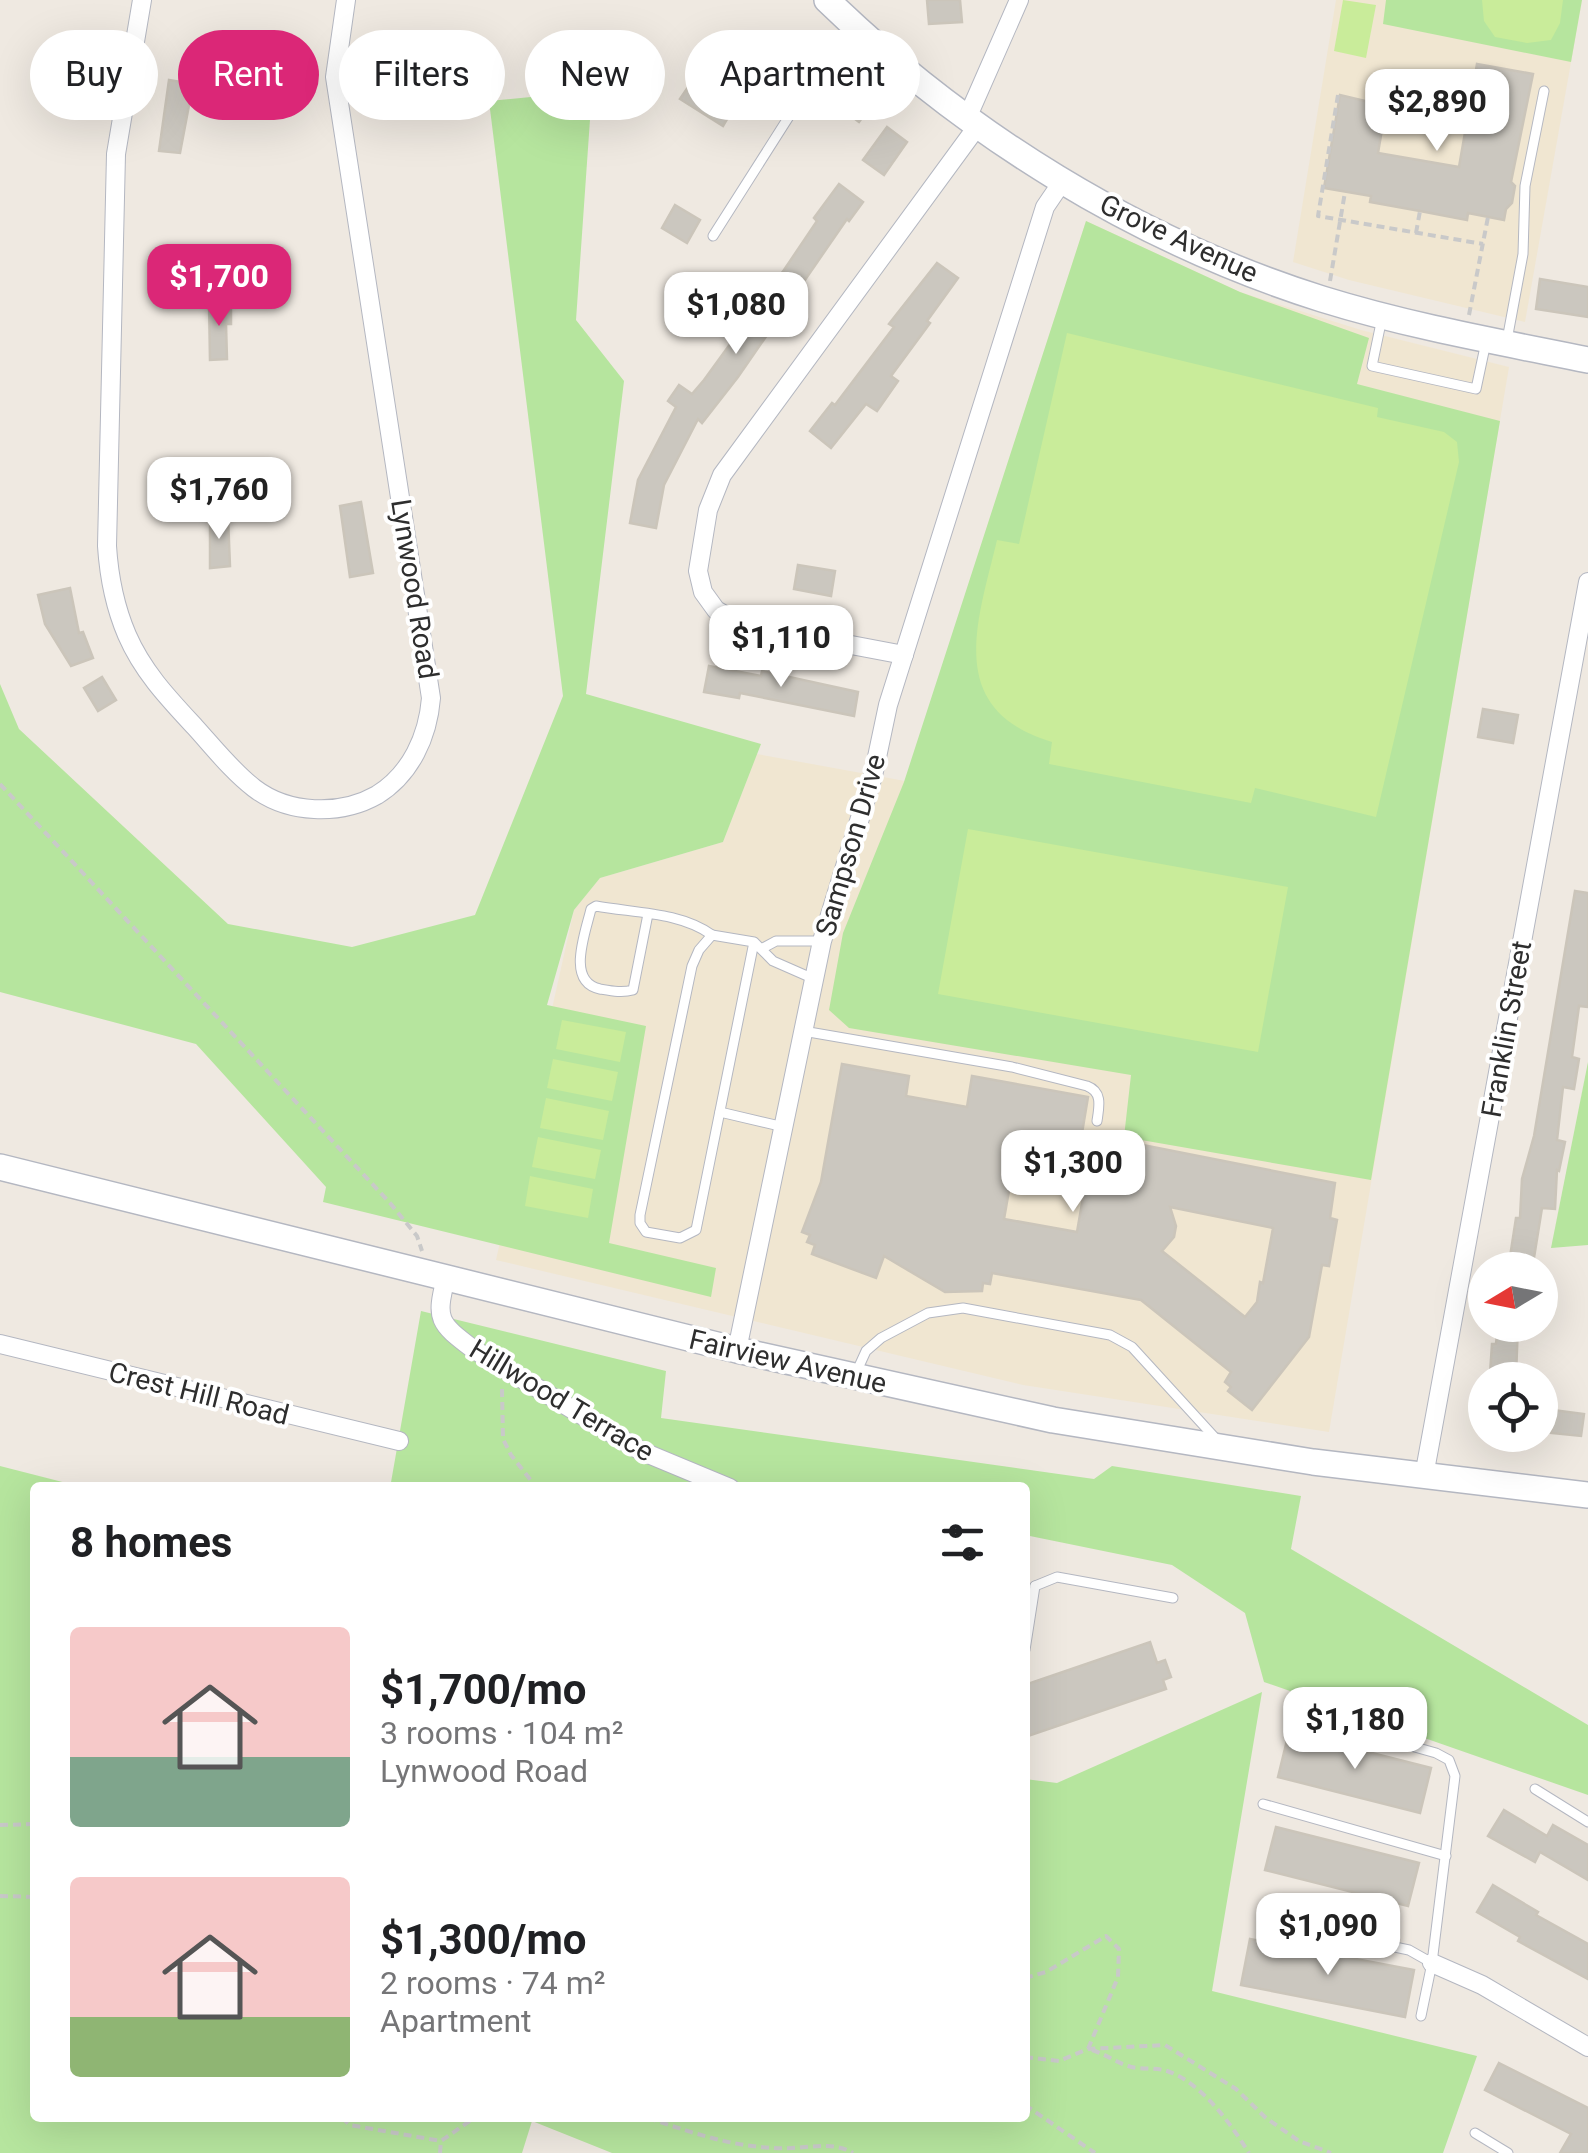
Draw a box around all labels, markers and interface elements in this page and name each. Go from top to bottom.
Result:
chip: Buy [30,30,158,120]
chip: Rent [178,30,319,120]
chip: Filters [339,30,505,120]
chip: New [525,30,665,120]
chip: Apartment [685,30,920,120]
pin: $2,890 [1356,69,1518,154]
text: $2,890 [1387,82,1487,120]
street label: Grove Avenue [1094,187,1263,289]
pin: $1,700 [138,244,300,329]
text: $1,700 [169,257,269,295]
pin: $1,080 [655,272,817,357]
text: $1,080 [686,285,786,323]
pin: $1,760 [138,457,300,542]
text: $1,760 [169,470,269,508]
street label: Lynwood Road [384,497,445,682]
pin: $1,110 [700,605,862,690]
text: $1,110 [731,618,831,656]
street label: Sampson Drive [809,750,892,940]
street label: Franklin Street [1475,938,1538,1120]
pin: $1,300 [992,1130,1154,1215]
text: $1,300 [1023,1143,1123,1181]
north arrow [1468,1252,1558,1342]
map controls [1468,1252,1558,1452]
street label: Fairview Avenue [686,1323,890,1400]
street label: Hillwood Terrace [464,1332,660,1468]
street label: Crest Hill Road [105,1355,292,1432]
button: locate [1468,1362,1558,1452]
icon: filters [935,1515,990,1570]
text: 8 homes [70,1518,232,1567]
text: $1,700/mo [380,1665,587,1714]
icon: home [150,1667,270,1787]
pin: $1,180 [1274,1687,1436,1772]
text: $1,180 [1305,1700,1405,1738]
text: 3 rooms · 104 m² [380,1714,623,1752]
text: Lynwood Road [380,1752,588,1790]
pin: $1,090 [1247,1893,1409,1978]
text: $1,090 [1278,1906,1378,1944]
text: $1,300/mo [380,1915,587,1964]
icon: home [150,1917,270,2037]
text: 2 rooms · 74 m² [380,1964,605,2002]
text: Apartment [380,2002,532,2040]

